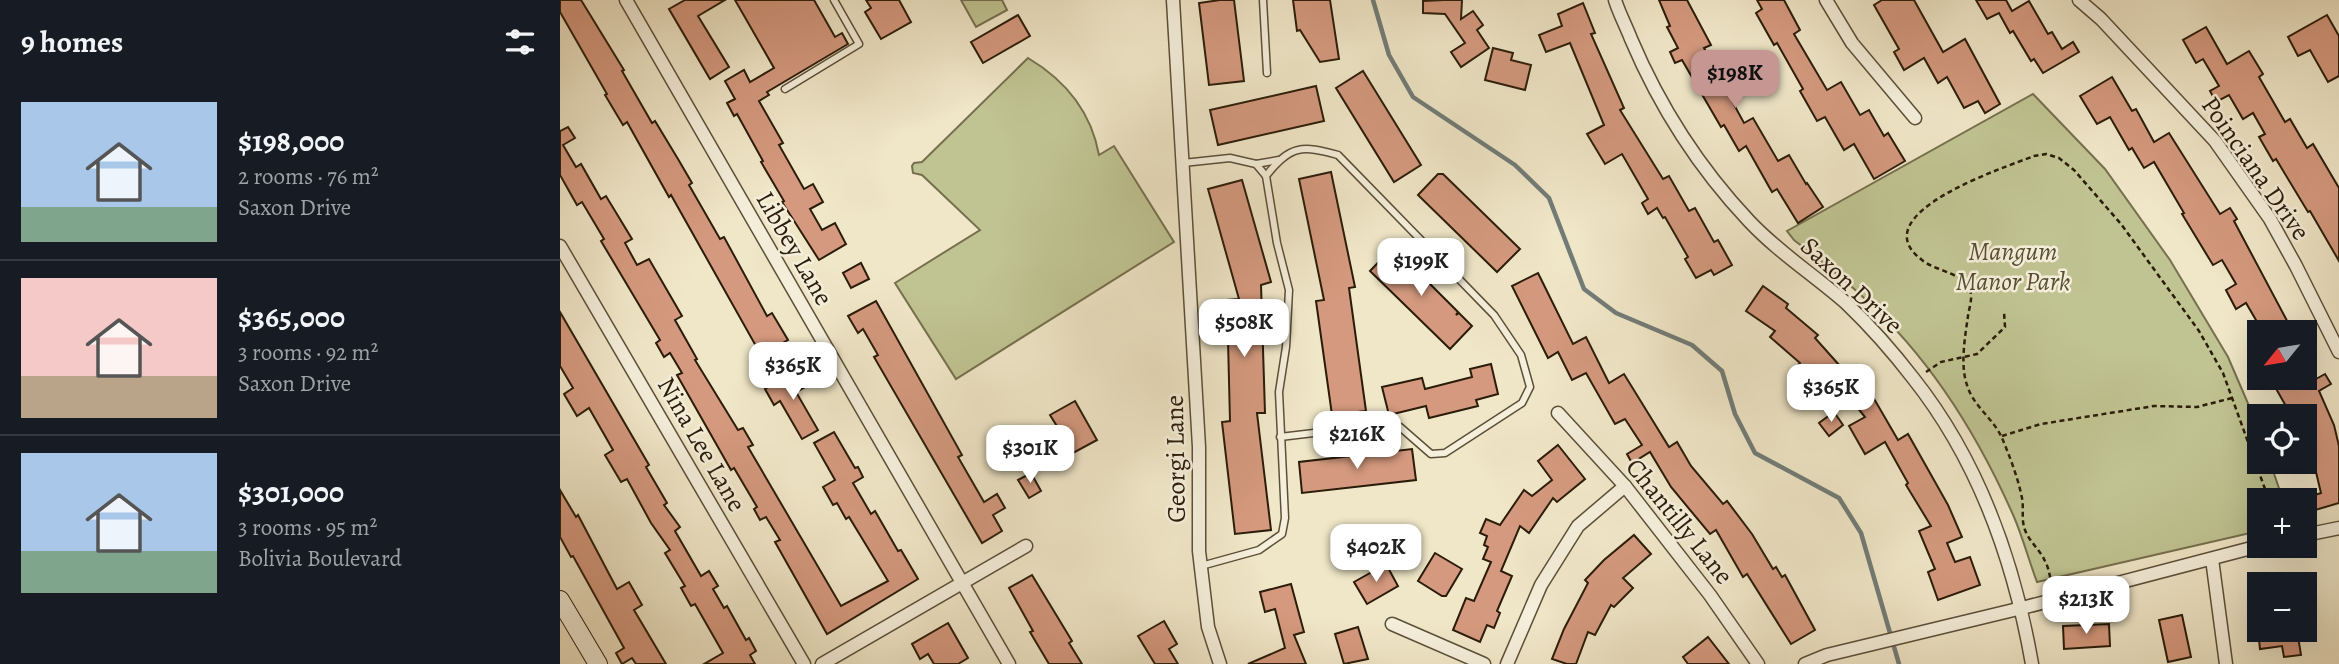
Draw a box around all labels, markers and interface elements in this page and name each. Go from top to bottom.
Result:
text: 9 homes [21,22,123,62]
icon: filters [501,23,539,61]
pin: $198K [1686,50,1784,110]
text: $198K [1707,57,1763,88]
street label: Poinciana Drive [2193,89,2318,247]
text: $198,000 [238,121,344,161]
icon: home [77,130,161,214]
text: 2 rooms · 76 m² [238,161,379,192]
street label: Libbey Lane [748,185,841,312]
text: Saxon Drive [238,192,351,223]
street label: Saxon Drive [1793,229,1910,342]
park label: Mangum Manor Park [1956,234,2070,299]
pin: $199K [1372,238,1470,298]
text: $199K [1393,245,1449,276]
text: $365,000 [238,297,345,337]
pin: $508K [1195,300,1293,359]
icon: home [77,306,161,390]
text: $508K [1215,306,1273,337]
north arrow [2247,320,2317,390]
map controls [2247,320,2317,642]
text: 3 rooms · 92 m² [238,337,378,368]
pin: $365K [744,342,842,402]
text: $365K [765,349,821,380]
pin: $365K [1782,364,1880,424]
text: Saxon Drive [238,368,351,399]
street label: Nina Lee Lane [649,371,754,518]
text: $365K [1803,371,1859,402]
street label: Georgi Lane [1157,395,1194,523]
button: locate [2247,404,2317,474]
pin: $216K [1308,412,1406,471]
text: $216K [1329,418,1385,449]
pin: $301K [981,426,1079,485]
text: $301K [1002,432,1058,463]
street label: Chantilly Lane [1618,451,1741,592]
text: $301,000 [238,472,344,512]
icon: home [77,481,161,565]
button: + [2247,488,2317,558]
text: 3 rooms · 95 m² [238,512,377,543]
pin: $402K [1327,524,1425,584]
text: $402K [1346,531,1406,562]
text: Bolivia Boulevard [238,543,402,574]
button: − [2247,572,2317,642]
pin: $213K [2037,576,2135,636]
text: $213K [2058,583,2114,614]

